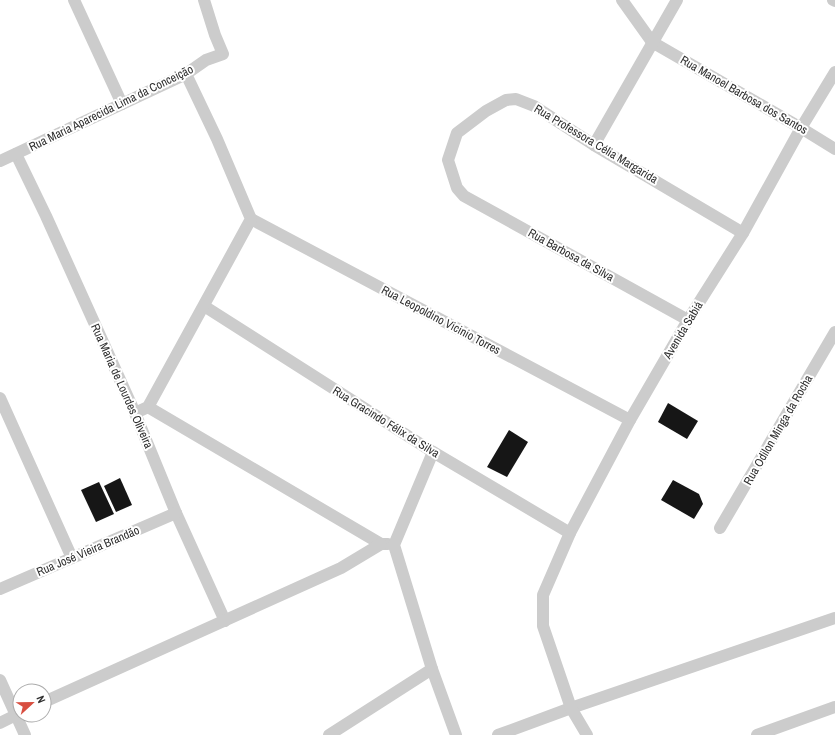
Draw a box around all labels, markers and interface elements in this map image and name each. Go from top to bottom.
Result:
street label: Rua Manoel Barbosa dos Santos [677,52,811,138]
street label: Rua Maria Aparecida Lima da Conceição [26,61,196,155]
street label: Rua Professora Célia Margarida [531,101,661,188]
street label: Rua Barbosa da Silva [525,225,617,285]
street label: Rua Leopoldino Vicinio Torres [379,282,503,358]
street label: Avenida Sabiá [659,298,707,363]
street label: Rua Maria de Lourdes Oliveira [87,321,157,451]
street label: Rua Odilon Minga da Rocha [740,372,816,488]
street label: Rua Gracindo Félix da Silva [330,383,443,462]
street label: Rua José Vieira Brandão [34,522,142,580]
north arrow [12,683,52,723]
text: N [34,694,49,705]

